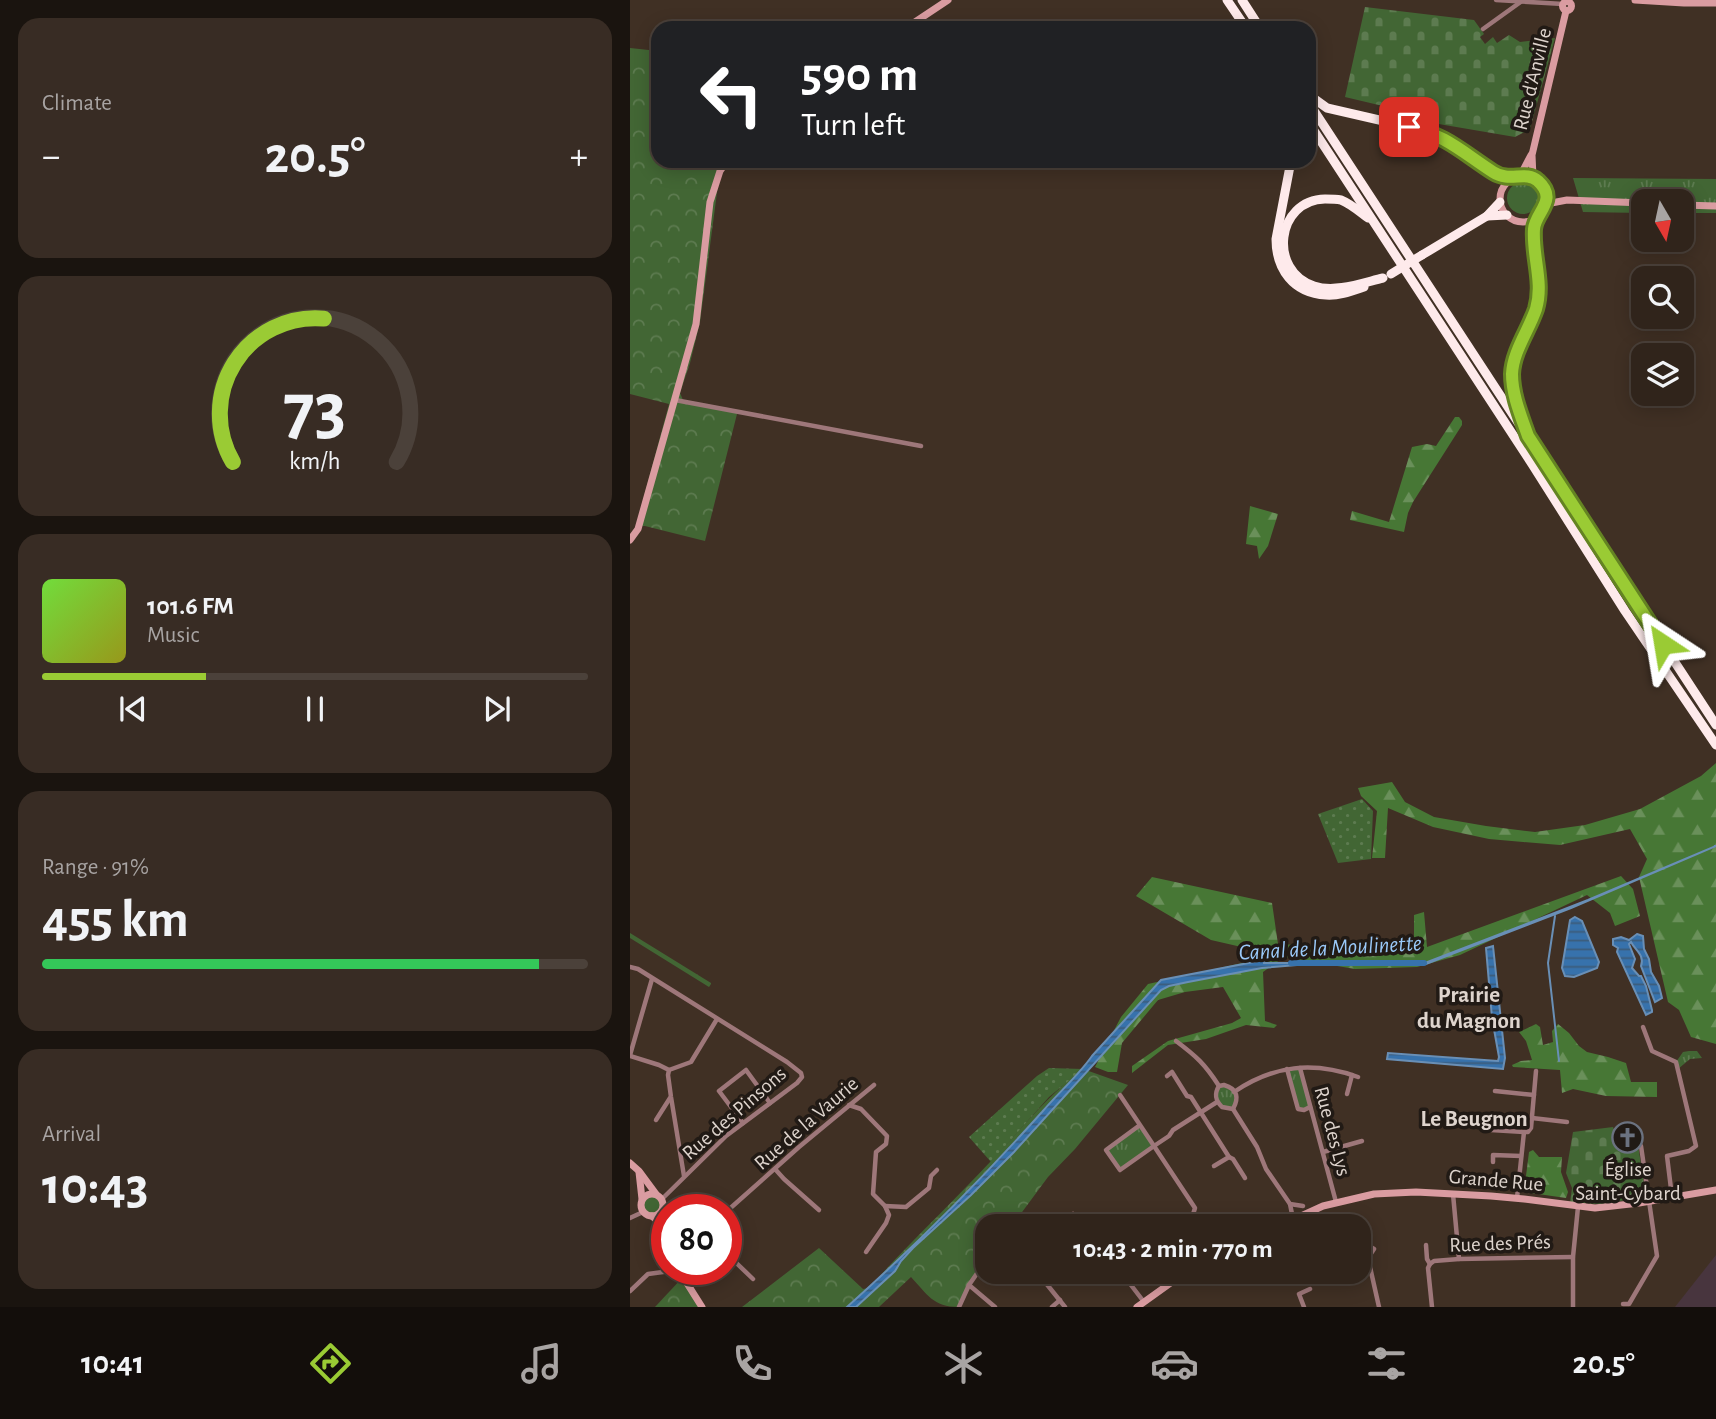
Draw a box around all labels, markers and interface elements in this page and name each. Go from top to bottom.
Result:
street label: Rue d'Anville [1510,26,1555,132]
icon: left [686,49,777,140]
text: 590 m [801,51,918,100]
text: Climate [42,92,112,115]
pin [1379,97,1439,157]
icon: arrive [1390,108,1428,146]
text: Turn left [801,109,905,141]
text: 20.5° [264,130,366,182]
text: − [42,138,60,176]
text: + [570,138,588,176]
north arrow [1631,189,1694,252]
map controls [1631,189,1694,406]
button: search [1631,266,1694,329]
button: layers [1631,343,1694,406]
text: 73 [284,374,346,447]
text: km/h [289,448,341,473]
text: 101.6 FM [147,593,234,619]
position arrow [1626,607,1700,681]
text: Music [147,624,199,647]
icon: previous [114,690,152,728]
icon: pause [296,690,334,728]
icon: next [478,690,516,728]
text: Range · 91% [42,856,149,879]
text: 455 km [42,894,189,946]
water label: Canal de la Moulinette [1238,932,1423,965]
district label: Prairie du Magnon [1417,984,1521,1033]
street label: Rue des Pinsons [678,1063,790,1164]
street label: Rue de la Vaurie [750,1073,862,1174]
street label: Rue des Lys [1310,1084,1355,1178]
district label: Le Beugnon [1420,1108,1528,1131]
church icon: Église Saint-Cybard [1611,1120,1645,1154]
text: Arrival [42,1123,101,1146]
place label: Église Saint-Cybard [1575,1157,1681,1204]
text: 10:43 [42,1161,148,1213]
street label: Grande Rue [1448,1166,1544,1195]
speed limit sign: 80 [651,1194,742,1285]
street label: Rue des Prés [1449,1231,1551,1256]
text: 10:43 · 2 min · 770 m [1073,1236,1273,1262]
icon: directions [306,1339,355,1388]
icon: music [517,1339,566,1388]
icon: phone [728,1339,777,1388]
icon: climate [939,1339,988,1388]
icon: car [1150,1339,1199,1388]
icon: filters [1362,1339,1411,1388]
text: 10:41 [81,1347,144,1379]
text: 20.5° [1573,1347,1635,1379]

